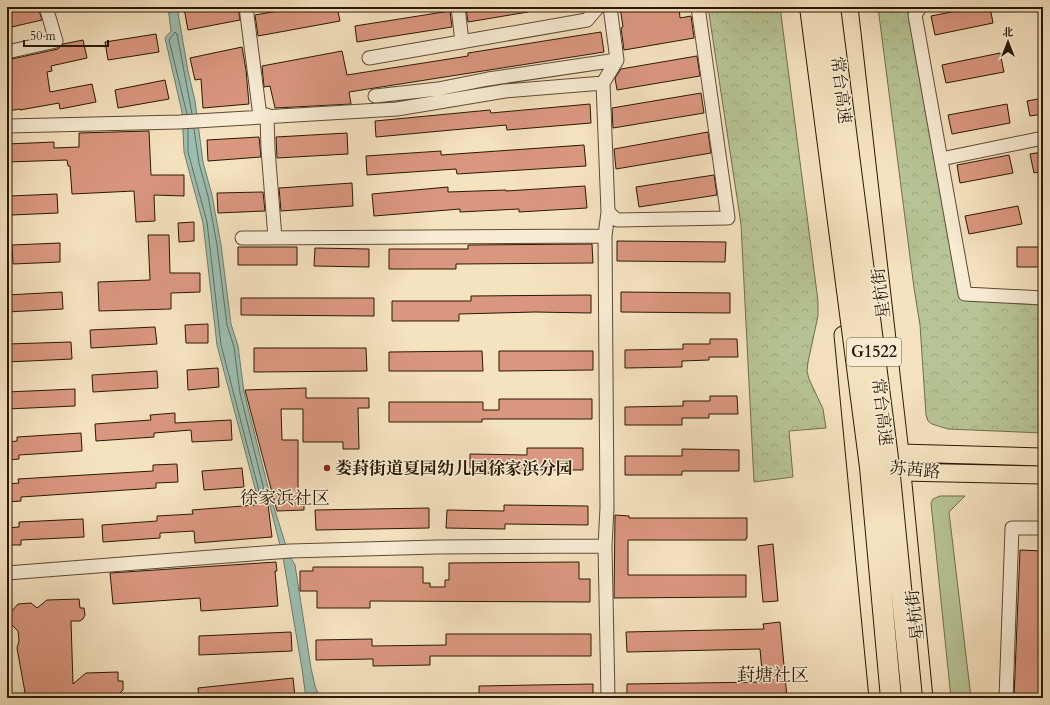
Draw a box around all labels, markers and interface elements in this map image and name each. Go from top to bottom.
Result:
scale bar [24,22,108,48]
north arrow [988,22,1028,62]
text: 北 [1003,25,1014,40]
text: 50 m [30,28,57,44]
street label: 常台高速 [825,55,857,125]
street label: 星杭街 [866,266,896,320]
road number: G1522 [847,338,901,366]
street label: 常台高速 [866,377,898,447]
street label: 苏茜路 [889,456,941,484]
place label: 娄葑街道夏园幼儿园徐家浜分园 [335,457,573,480]
marker: 娄葑街道夏园幼儿园徐家浜分园 [322,463,332,473]
district label: 徐家浜社区 [240,486,330,511]
street label: 星杭街 [901,588,929,642]
district label: 葑塘社区 [737,663,809,688]

